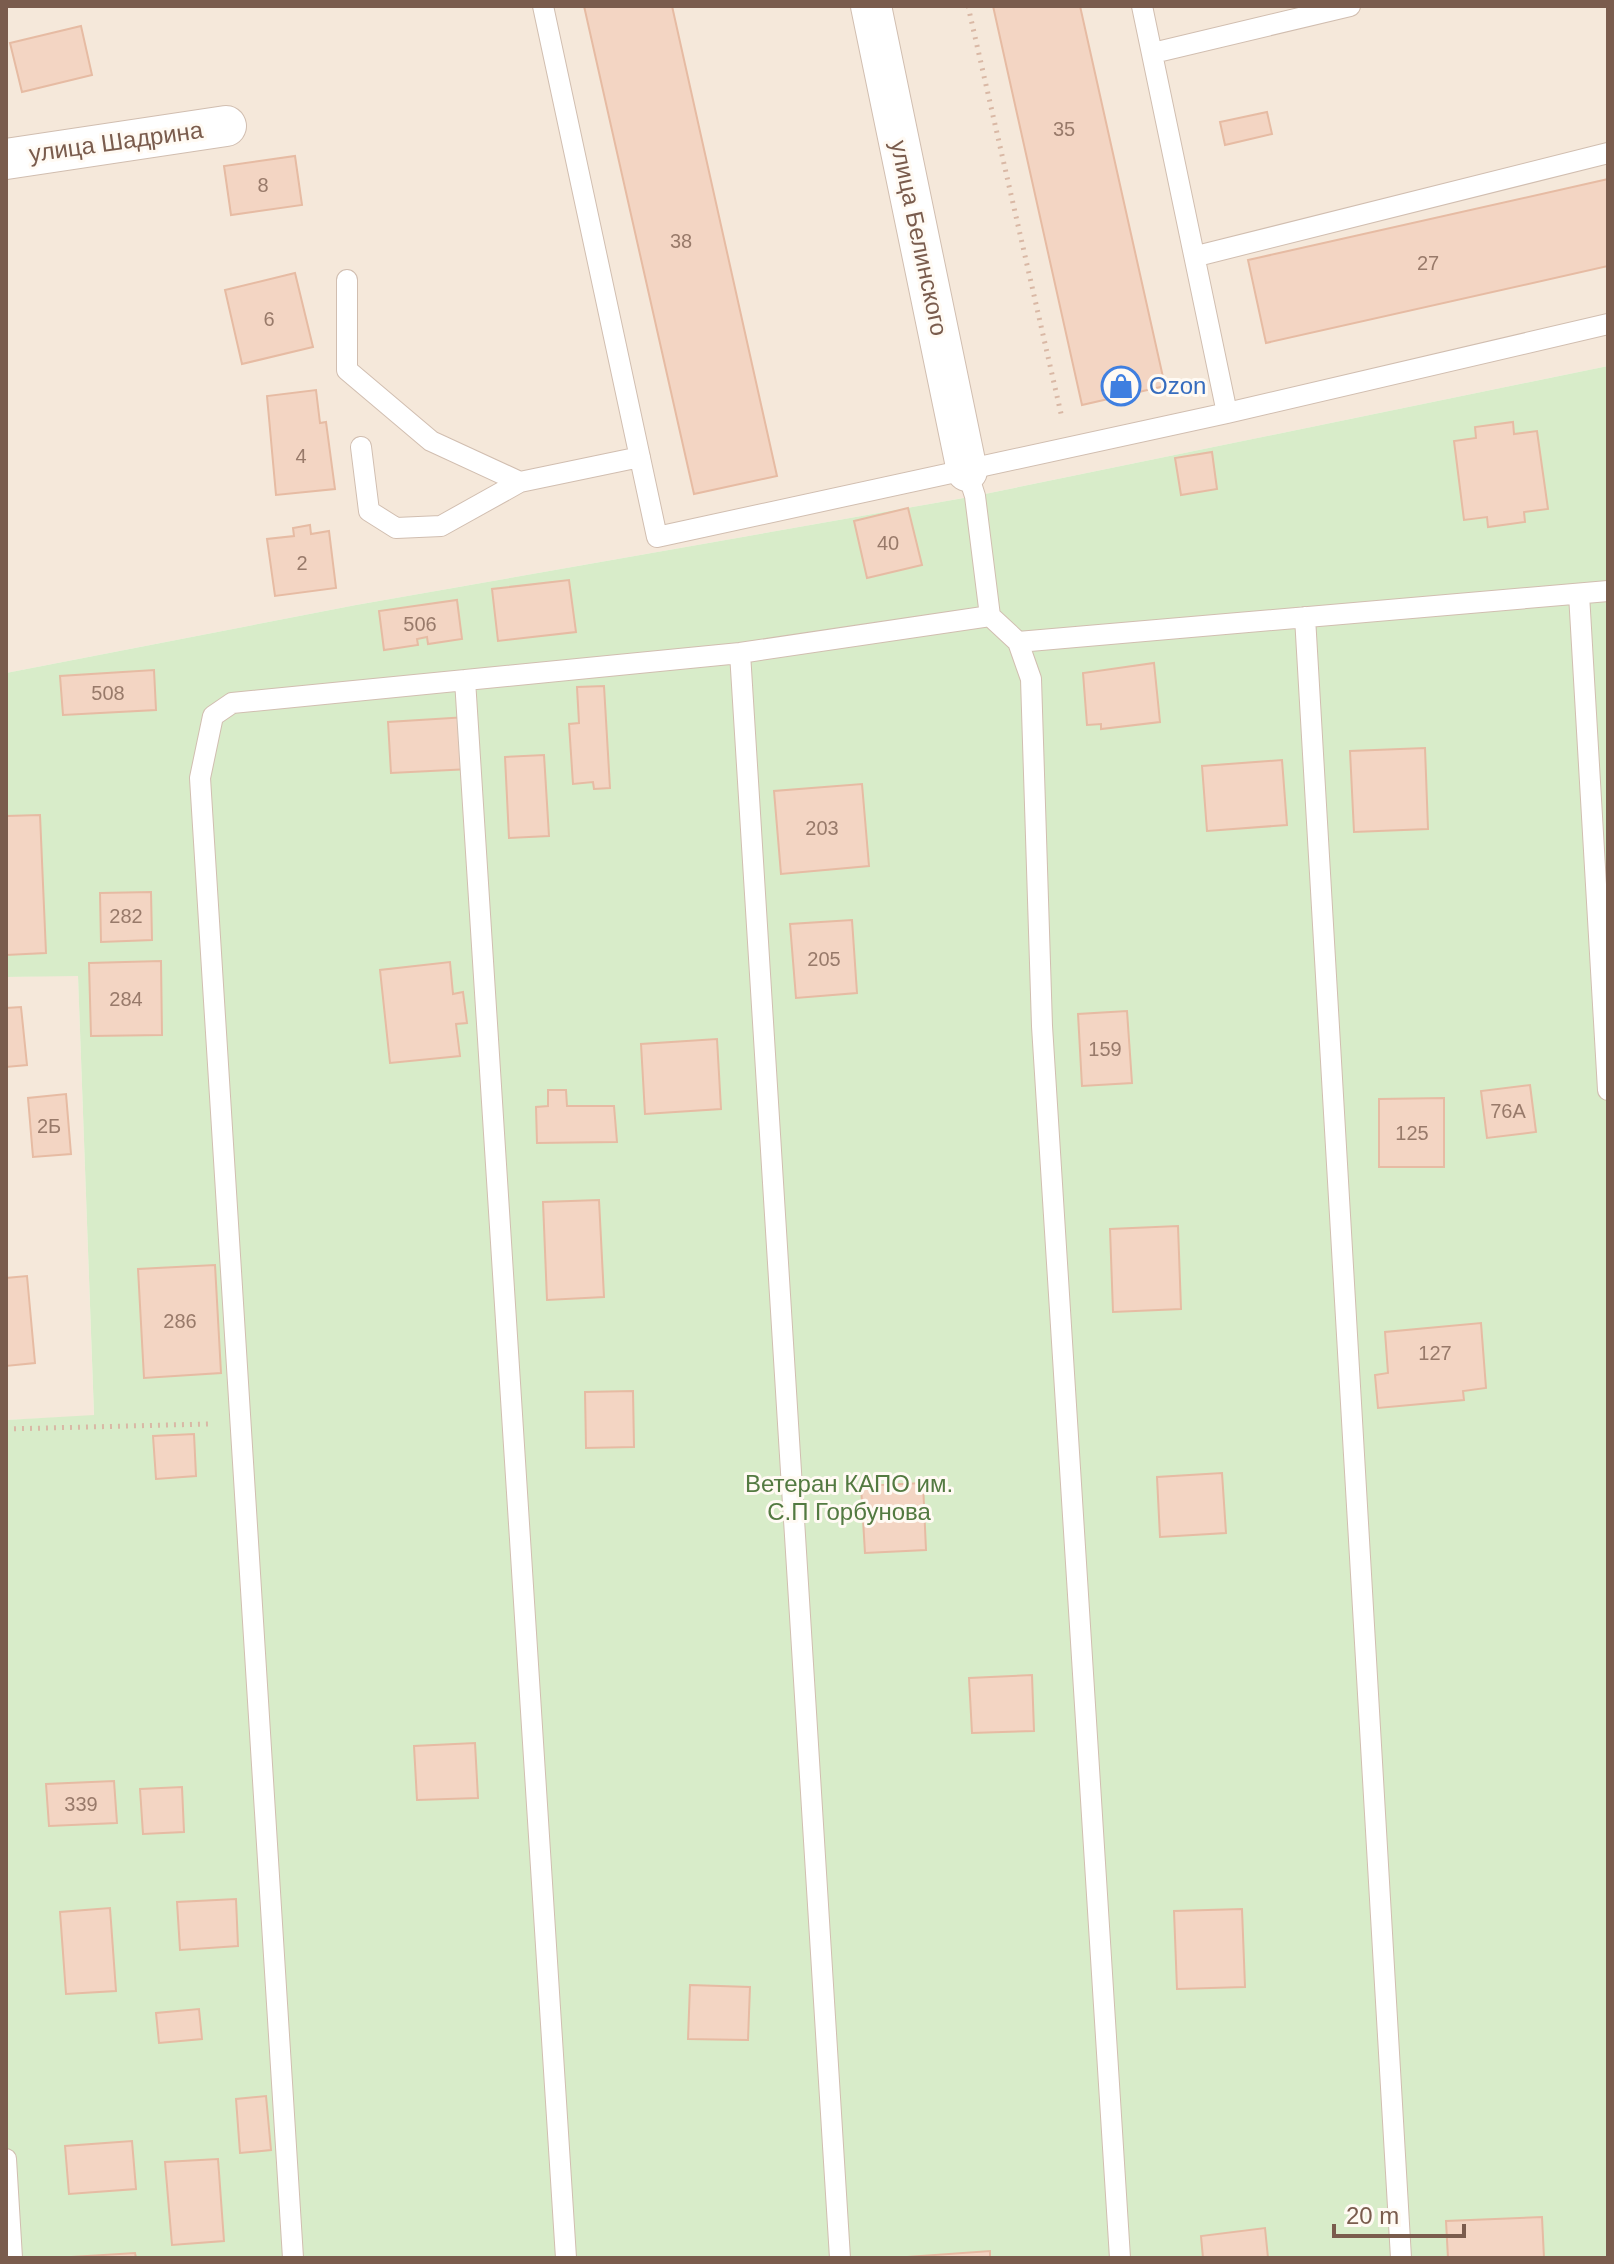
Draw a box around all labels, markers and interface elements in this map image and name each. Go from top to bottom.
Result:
street label: улица Шадрина [27,116,205,167]
house number: 35 [1053,118,1075,140]
street label: улица Белинского [886,138,953,338]
house number: 8 [257,174,269,196]
house number: 38 [670,230,692,252]
house number: 27 [1417,252,1439,274]
house number: 6 [263,308,275,330]
shop icon: Ozon [1100,365,1142,407]
place label: Ozon [1149,372,1206,399]
house number: 4 [295,445,307,467]
house number: 40 [877,532,899,554]
house number: 2 [296,552,308,574]
house number: 506 [403,613,437,635]
house number: 508 [91,682,125,704]
house number: 203 [805,817,839,839]
house number: 282 [109,905,143,927]
house number: 205 [807,948,841,970]
house number: 284 [109,988,143,1010]
house number: 159 [1088,1038,1122,1060]
house number: 76А [1490,1100,1526,1122]
house number: 2Б [37,1115,61,1137]
house number: 125 [1395,1122,1429,1144]
house number: 286 [163,1310,197,1332]
house number: 127 [1418,1342,1452,1364]
park label: Ветеран КАПО им. С.П Горбунова [745,1470,953,1525]
house number: 339 [64,1793,98,1815]
scale bar [1334,2188,1464,2238]
text: 20 m [1346,2202,1399,2229]

